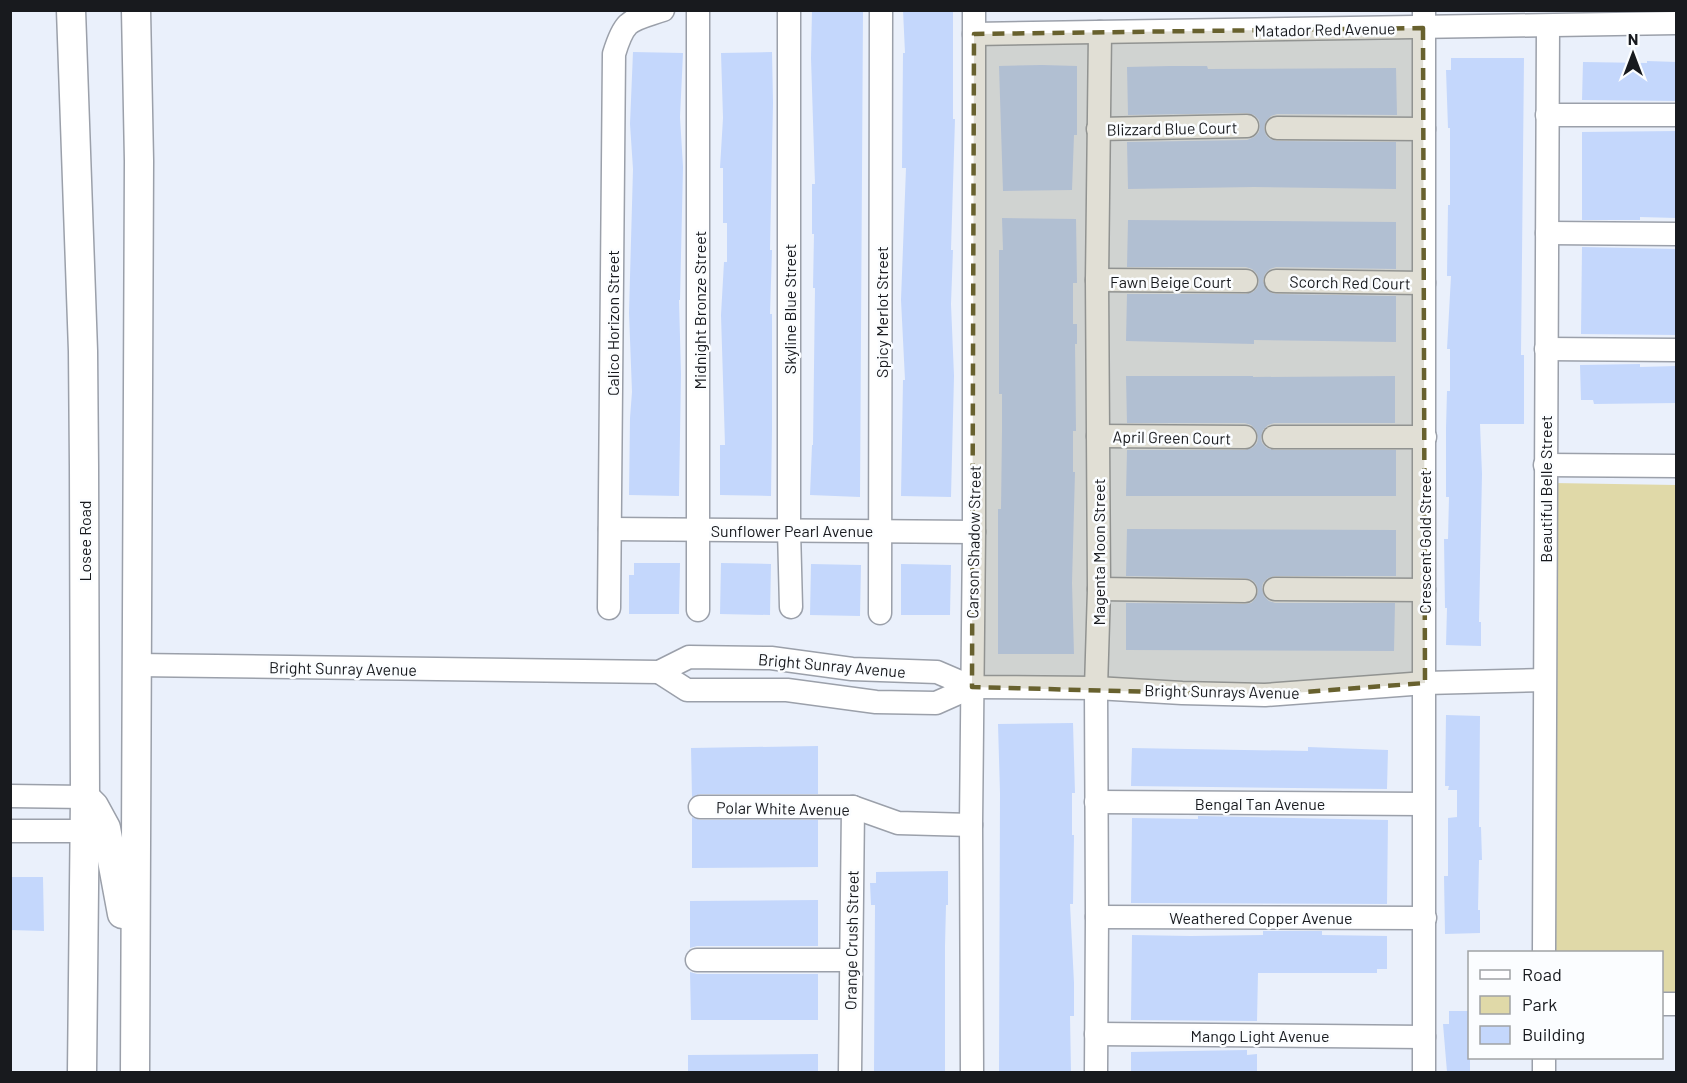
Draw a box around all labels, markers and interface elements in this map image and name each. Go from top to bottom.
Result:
street label: Matador Red Avenue [1254,18,1396,40]
north arrow [1603,24,1663,84]
text: N [1628,29,1638,48]
street label: Blizzard Blue Court [1106,117,1238,139]
street label: Midnight Bronze Street [690,231,709,389]
street label: Skyline Blue Street [780,244,799,374]
street label: Spicy Merlot Street [872,246,891,378]
street label: Calico Horizon Street [603,250,622,396]
street label: Scorch Red Court [1289,271,1411,293]
street label: Fawn Beige Court [1110,272,1232,291]
street label: Beautiful Belle Street [1536,415,1555,563]
street label: April Green Court [1113,426,1231,448]
street label: Carson Shadow Street [962,465,984,619]
street label: Crescent Gold Street [1415,470,1434,614]
street label: Magenta Moon Street [1089,479,1108,625]
street label: Losee Road [75,500,94,582]
street label: Sunflower Pearl Avenue [711,521,873,540]
street label: Bright Sunray Avenue [757,649,907,681]
street label: Bright Sunray Avenue [269,657,417,679]
street label: Bright Sunrays Avenue [1144,680,1300,702]
street label: Bengal Tan Avenue [1195,794,1325,813]
street label: Polar White Avenue [716,797,850,819]
street label: Orange Crush Street [840,870,862,1010]
street label: Weathered Copper Avenue [1169,908,1353,927]
legend [1468,951,1663,1059]
text: Road [1522,963,1562,985]
text: Park [1522,993,1557,1015]
text: Building [1522,1023,1585,1045]
street label: Mango Light Avenue [1191,1026,1329,1045]

